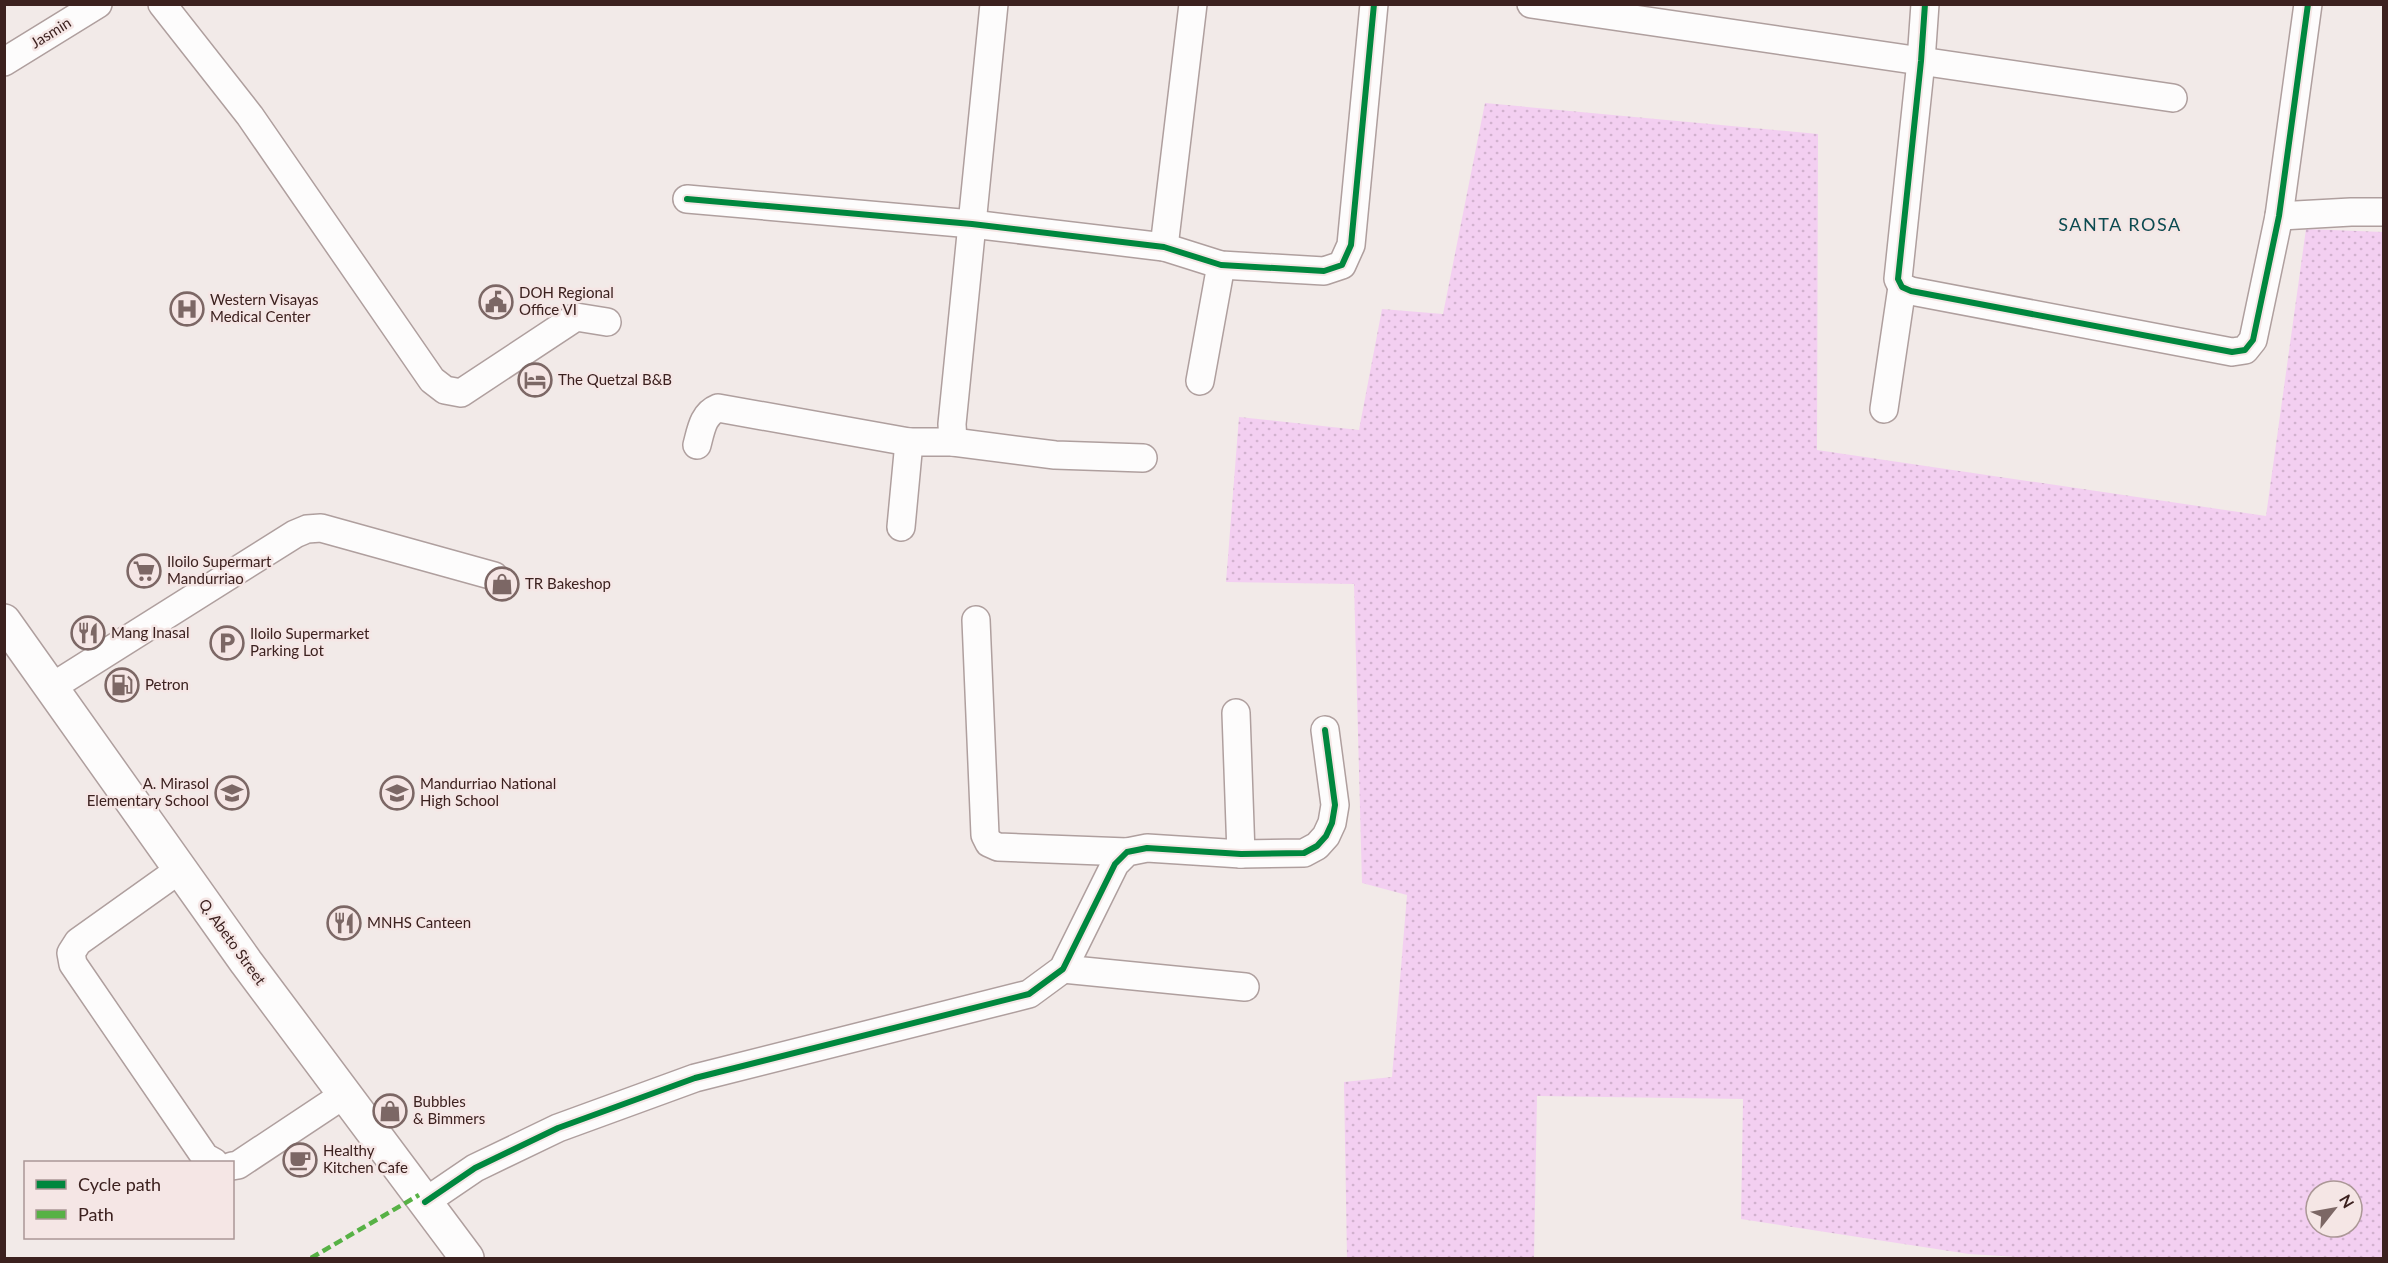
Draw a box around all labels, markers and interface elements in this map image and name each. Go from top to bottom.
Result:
street label: Jasmin [27,13,74,52]
district label: SANTA ROSA [2058,213,2182,235]
place label: DOH Regional Office VI [519,283,614,318]
public building icon: DOH Regional Office VI [478,284,514,320]
place label: Western Visayas Medical Center [210,290,319,325]
hospital icon: Western Visayas Medical Center [169,291,205,327]
hotel icon: The Quetzal B&B [517,362,553,398]
place label: The Quetzal B&B [558,370,672,388]
place label: Iloilo Supermart Mandurriao [167,552,272,587]
supermarket icon: Iloilo Supermart Mandurriao [126,553,162,589]
shop icon: TR Bakeshop [484,566,520,602]
place label: TR Bakeshop [525,574,611,592]
restaurant icon: Mang Inasal [70,615,106,651]
place label: Mang Inasal [111,623,190,641]
place label: Iloilo Supermarket Parking Lot [250,624,370,659]
parking icon: Iloilo Supermarket Parking Lot [209,625,245,661]
fuel station icon: Petron [104,667,140,703]
place label: Petron [145,675,189,693]
place label: A. Mirasol Elementary School [87,774,209,809]
place label: Mandurriao National High School [420,774,556,809]
school or university icon: A. Mirasol Elementary School [214,775,250,811]
school or university icon: Mandurriao National High School [379,775,415,811]
street label: Q. Abeto Street [196,895,270,989]
restaurant icon: MNHS Canteen [326,905,362,941]
place label: MNHS Canteen [367,913,471,931]
place label: Bubbles & Bimmers [413,1092,485,1127]
shop icon: Bubbles & Bimmers [372,1093,408,1129]
place label: Healthy Kitchen Cafe [323,1141,408,1176]
cafe icon: Healthy Kitchen Cafe [282,1142,318,1178]
legend [24,1161,234,1239]
text: Cycle path [78,1173,161,1195]
north arrow [2304,1179,2364,1239]
text: N [2336,1191,2359,1211]
text: Path [78,1203,114,1225]

